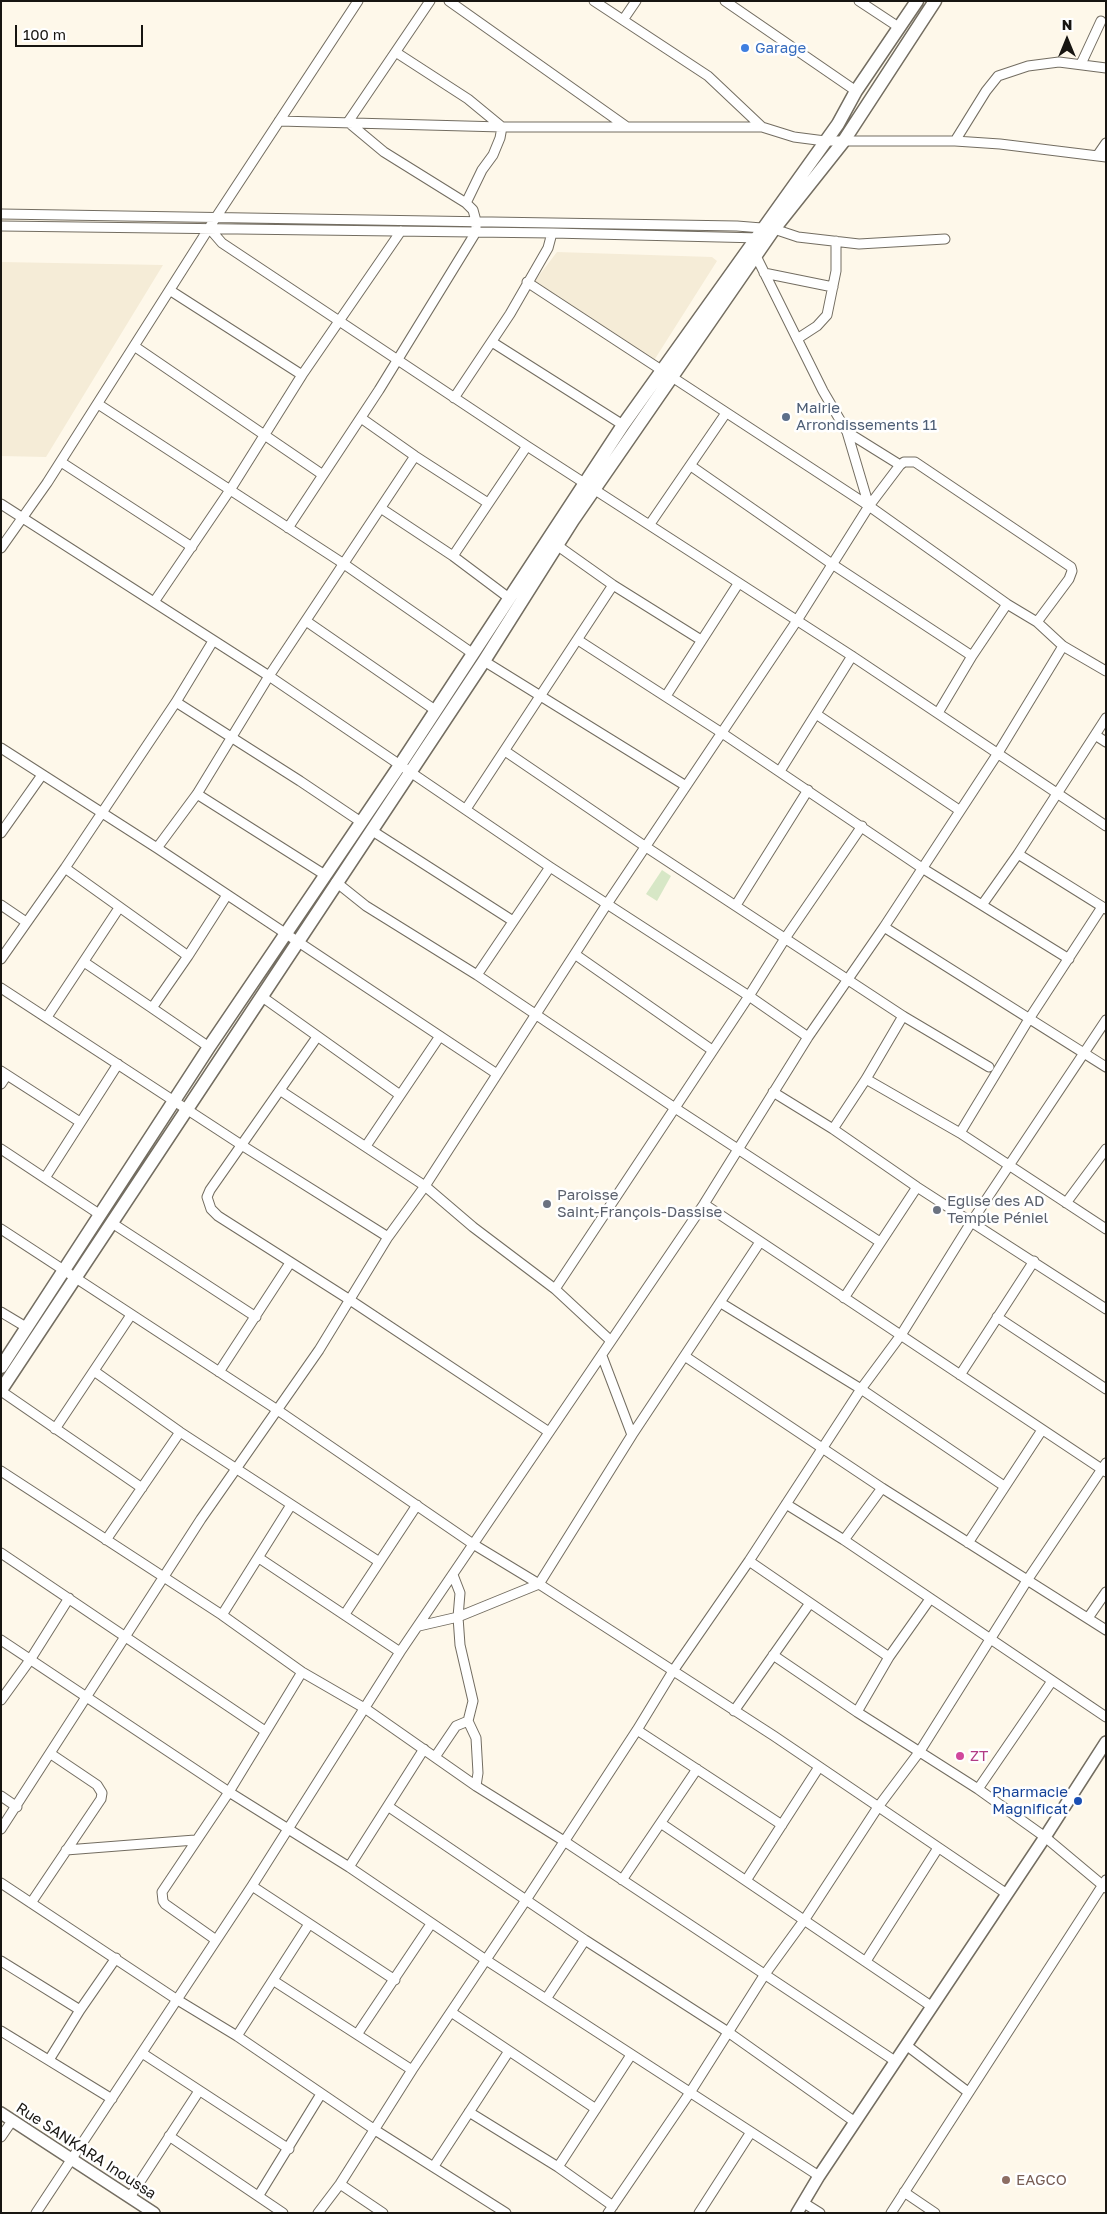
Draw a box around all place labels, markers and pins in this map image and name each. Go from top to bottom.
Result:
place label: Garage [755,39,806,57]
marker: Garage [739,42,751,54]
place label: Mairie Arrondissements 11 [796,399,937,434]
marker: Mairie Arrondissements 11 [780,411,792,423]
place label: Paroisse Saint-François-Dassise [557,1186,722,1221]
place label: Eglise des AD Temple Péniel [947,1192,1048,1227]
marker: Paroisse Saint-François-Dassise [541,1198,553,1210]
marker: Eglise des AD Temple Péniel [931,1204,943,1216]
place label: ZT [970,1747,988,1765]
marker: ZT [954,1750,966,1762]
place label: Pharmacie Magnificat [992,1783,1068,1818]
marker: Pharmacie Magnificat [1072,1795,1084,1807]
place label: EAGCO [1016,2171,1067,2189]
marker: EAGCO [1000,2174,1012,2186]

